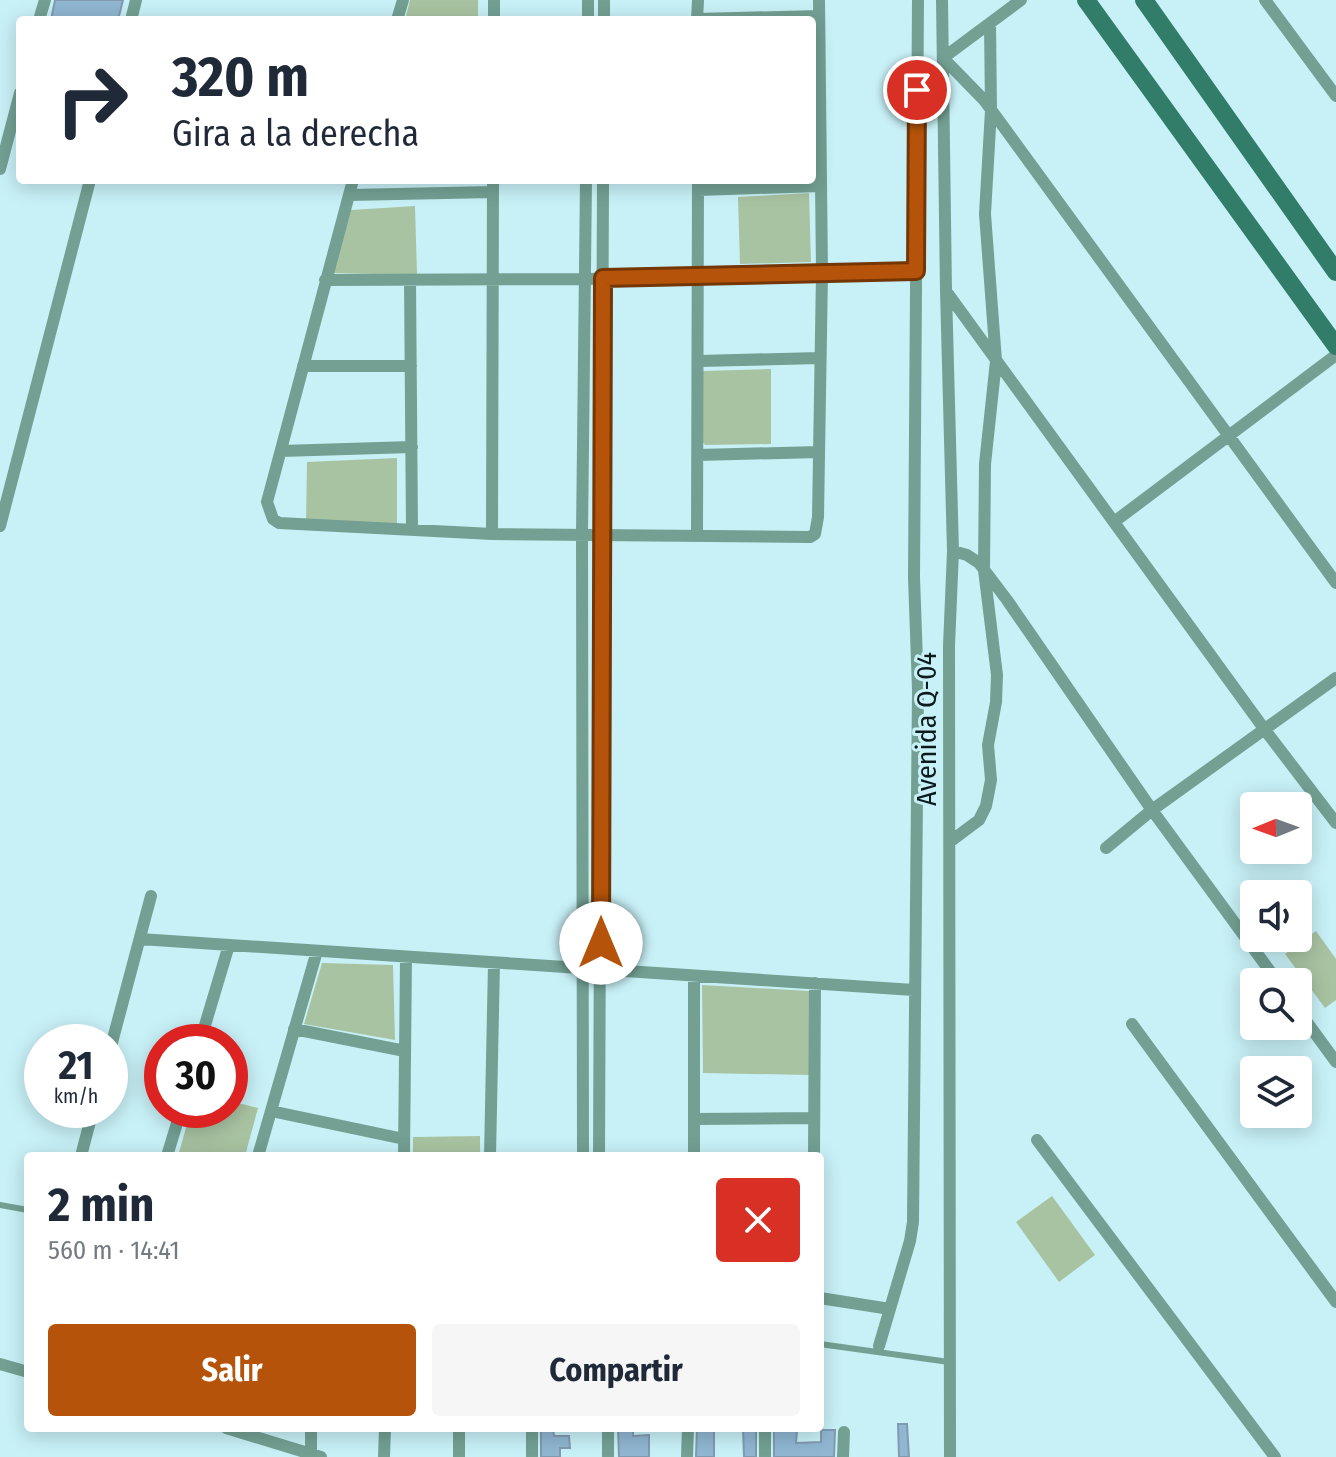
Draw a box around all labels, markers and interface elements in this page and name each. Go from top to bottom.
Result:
text: 320 m [172,44,309,111]
icon: right [40,48,144,152]
pin [883,56,951,124]
icon: arrive [895,68,939,112]
text: Gira a la derecha [172,112,419,156]
street label: Avenida Q-04 [910,652,943,806]
north arrow [1240,792,1312,864]
map controls [1240,792,1312,1128]
button: sound [1240,880,1312,952]
position arrow [559,901,643,985]
button: search [1240,968,1312,1040]
speed limit sign: 30 [144,1024,248,1128]
text: 21 [59,1042,93,1090]
button: layers [1240,1056,1312,1128]
text: km/h [54,1084,98,1108]
text: 2 min [48,1176,154,1234]
button: close [716,1178,800,1262]
text: 560 m · 14:41 [48,1235,180,1266]
button: Salir [48,1324,416,1416]
button: Compartir [432,1324,800,1416]

